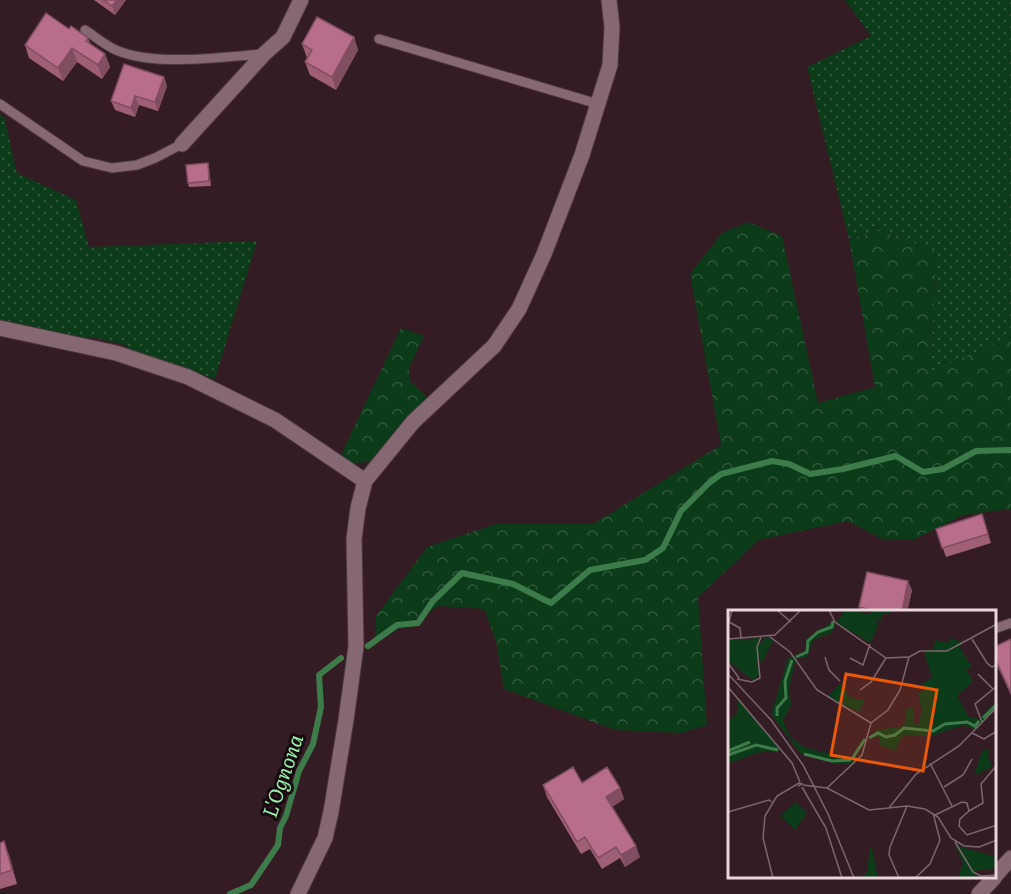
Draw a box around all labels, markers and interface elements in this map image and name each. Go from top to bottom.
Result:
inset map [728,610,996,879]
water label: L'Ognona [253,729,309,821]

